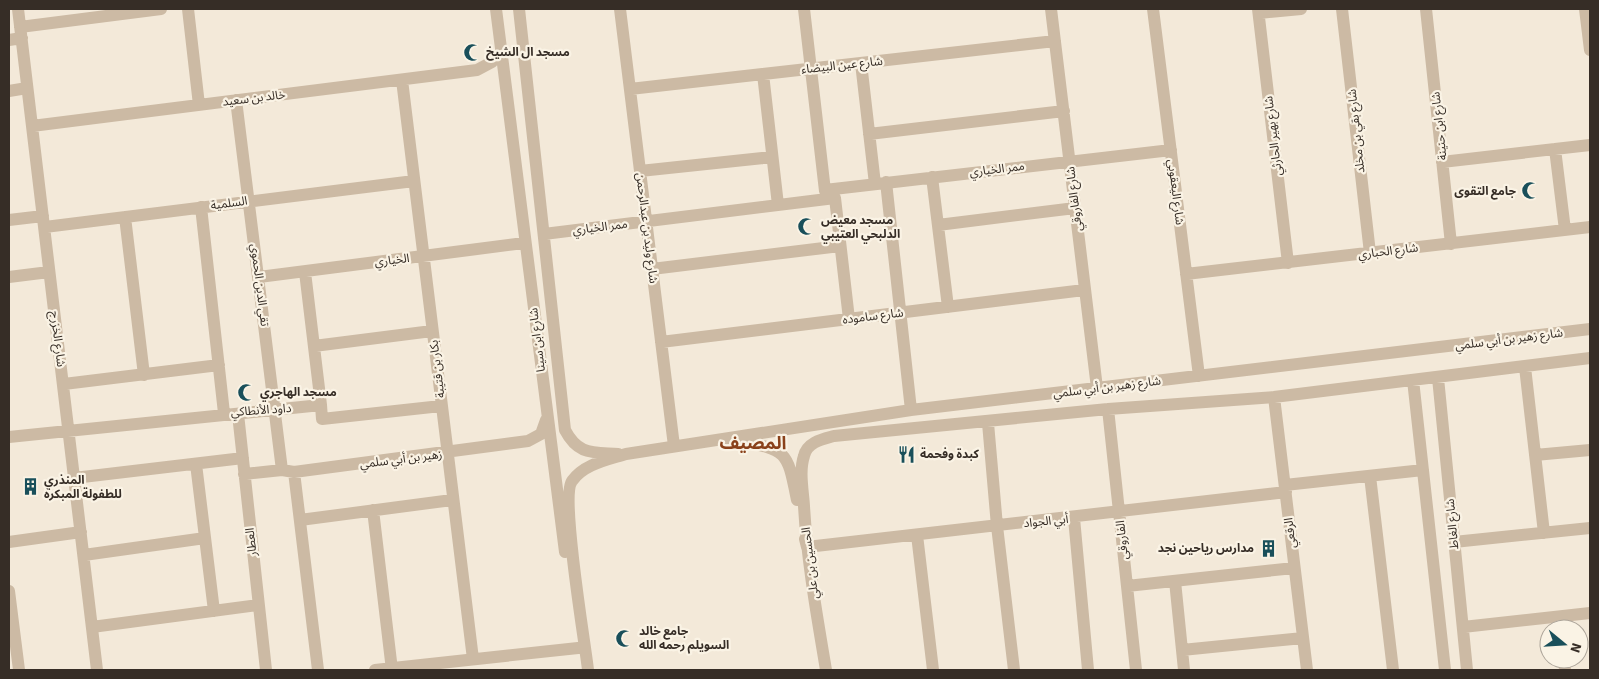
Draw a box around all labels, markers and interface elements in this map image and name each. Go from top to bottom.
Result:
mosque icon: مسجد ال الشيخ [462,42,482,62]
place label: مسجد ال الشيخ [486,44,570,61]
street label: شارع عين البيضاء [800,53,884,78]
street label: خالد بن سعيد [222,86,287,111]
street label: شارع بقي بن مخلد [1344,88,1370,174]
street label: شارع ابن حنينة [1427,91,1452,161]
street label: شارع بهير الحارثي [1260,95,1288,177]
street label: ممر الخياري [968,158,1026,182]
street label: شارع اليعقوبي [1162,158,1188,226]
street label: شارع الفاروقي [1062,165,1088,232]
street label: شارع وليد بن عبدالرحمن [631,172,662,284]
mosque icon: جامع التقوى [1520,181,1540,201]
place label: جامع التقوى [1454,183,1516,200]
street label: السلمية [210,192,249,214]
place label: مسجد معيض الدلبحي العتيبي [821,212,900,244]
street label: ممر الخياري [571,216,629,240]
mosque icon: مسجد معيض الدلبحي العتيبي [797,217,817,237]
street label: شارع الحباري [1357,239,1419,264]
street label: تقي الدين الحموي [245,243,273,328]
street label: الخياري [374,250,411,272]
street label: شارع ساموده [842,304,904,329]
street label: شارع ابن سينا [525,307,550,373]
street label: شارع الخزرج [46,310,69,368]
street label: شارع زهير بن أبي سلمي [1454,324,1564,355]
street label: بكار بن قتيبة [426,339,449,399]
street label: شارع زهير بن أبي سلمي [1052,372,1162,403]
mosque icon: مسجد الهاجري [236,382,256,402]
place label: مسجد الهاجري [260,384,337,402]
street label: داود الأنطاكي [230,400,292,422]
district label: المصيف [720,431,787,456]
restaurant icon: كبدة وفحمة [896,444,916,464]
street label: زهير بن أبي سلمي [359,446,443,474]
place label: كبدة وفحمة [920,446,980,463]
place label: المنذري للطفولة المبكره [44,472,122,503]
building icon: المنذري للطفولة المبكره [20,477,40,497]
street label: شارع الغاط [1442,498,1463,550]
street label: أبي الجواد [1023,511,1070,533]
street label: الرقعي [1280,516,1302,549]
street label: الفاروقي [1112,519,1134,560]
street label: الحسين بن علي [798,526,824,600]
street label: العطار [242,527,262,558]
building icon: مدارس رياحين نجد [1258,538,1278,558]
place label: مدارس رياحين نجد [1158,540,1254,557]
north arrow [1539,619,1589,669]
place label: جامع خالد السويلم رحمه الله [639,623,729,654]
mosque icon: جامع خالد السويلم رحمه الله [615,628,635,648]
text: N [1564,640,1586,655]

